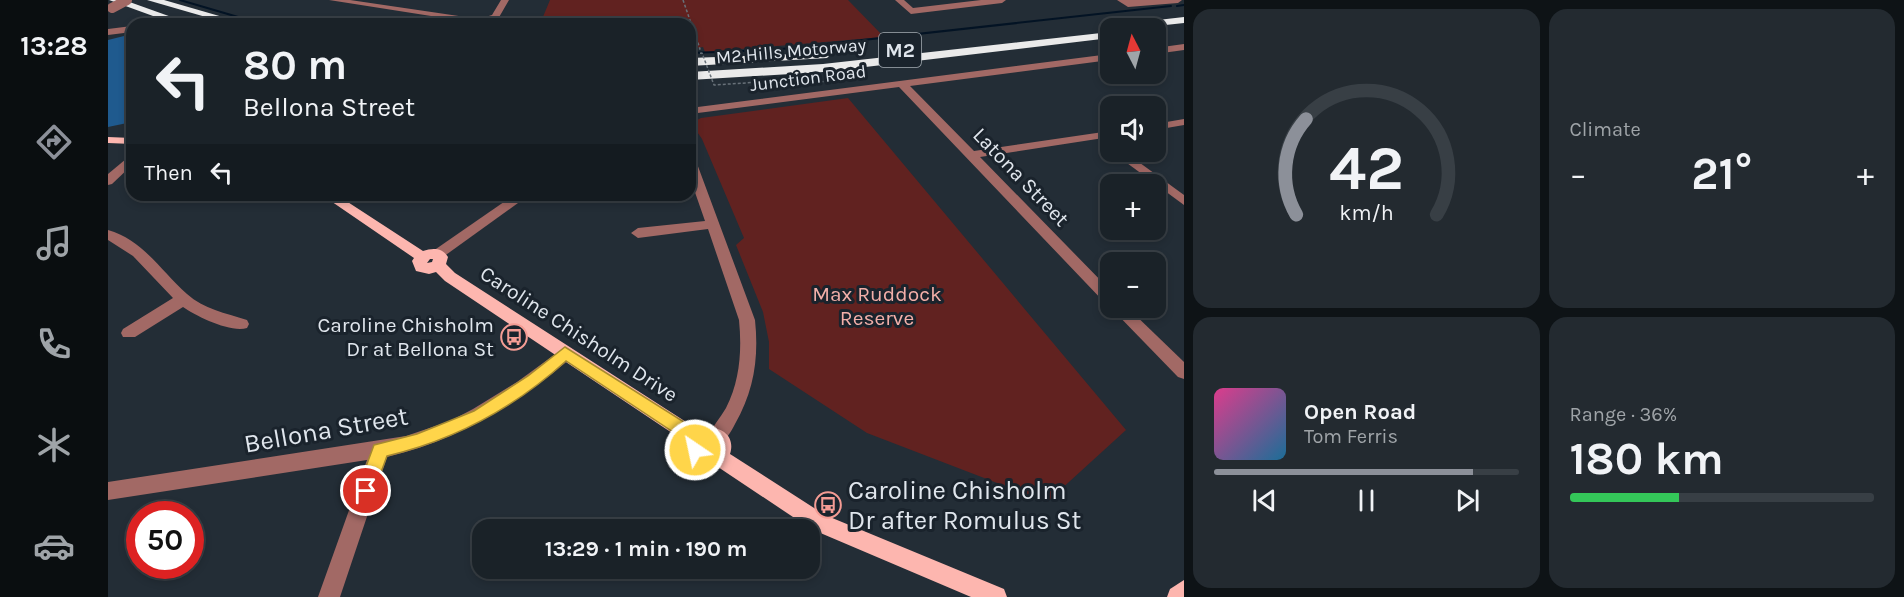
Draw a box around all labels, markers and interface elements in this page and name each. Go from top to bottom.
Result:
north arrow [1100,18,1166,84]
map controls [1100,18,1166,318]
text: 13:28 [20,30,88,62]
street label: M2 Hills Motorway [715,33,868,69]
road number: M2 [879,33,921,67]
text: 80 m [243,40,347,90]
icon: left [144,42,222,120]
street label: Junction Road [749,60,867,96]
text: Bellona Street [243,91,415,123]
button: sound [1100,96,1166,162]
text: Climate [1570,118,1641,141]
icon: directions [33,121,75,163]
street label: Latona Street [968,123,1074,231]
text: 42 [1329,132,1404,205]
text: 21° [1691,148,1752,200]
text: − [1570,155,1587,193]
text: + [1857,155,1874,193]
icon: left [205,156,238,189]
text: Then [144,160,193,186]
button: + [1100,174,1166,240]
text: km/h [1339,201,1393,226]
icon: music [33,222,75,264]
button: − [1100,252,1166,318]
street label: Caroline Chisholm Drive [476,261,682,407]
park label: Max Ruddock Reserve [812,282,942,330]
place label: Caroline Chisholm Dr at Bellona St [317,313,494,361]
bus stop icon: Caroline Chisholm Dr at Bellona St [499,322,529,352]
icon: phone [33,323,75,365]
text: Open Road [1304,399,1416,425]
street label: Bellona Street [242,400,411,460]
text: Range · 36% [1570,403,1677,426]
position arrow [663,418,727,482]
icon: climate [33,424,75,466]
text: Tom Ferris [1304,425,1398,448]
text: 180 km [1570,433,1724,485]
pin [340,465,391,516]
icon: arrive [349,474,382,507]
place label: Caroline Chisholm Dr after Romulus St [848,475,1081,536]
icon: previous [1248,484,1281,517]
icon: pause [1350,484,1383,517]
icon: next [1451,484,1484,517]
bus stop icon: Caroline Chisholm Dr after Romulus St [813,490,843,520]
speed limit sign: 50 [126,501,204,579]
icon: car [33,525,75,567]
text: 13:29 · 1 min · 190 m [545,536,747,562]

